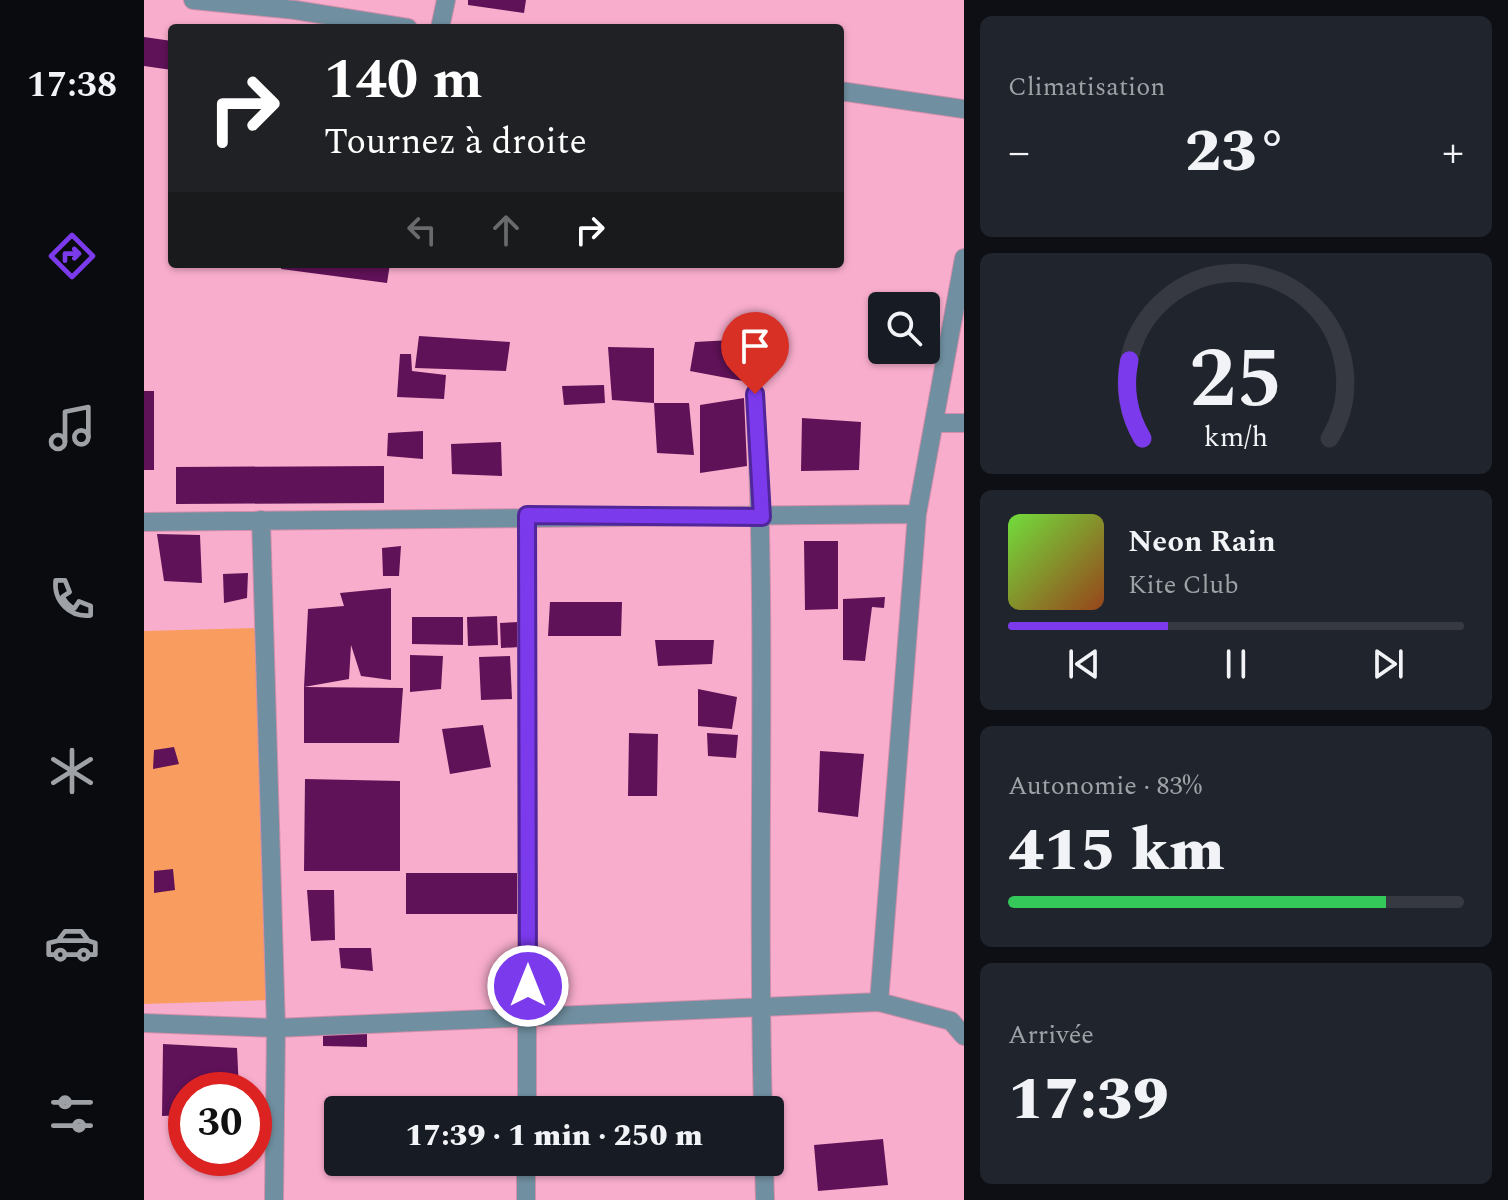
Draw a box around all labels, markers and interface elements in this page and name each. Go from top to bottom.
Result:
text: 140 m [324,38,483,123]
icon: right [192,56,296,160]
text: 17:38 [27,58,117,113]
text: Climatisation [1008,67,1165,107]
text: 23° [1185,106,1287,198]
text: Tournez à droite [324,115,587,170]
text: − [1008,119,1030,186]
text: + [1442,119,1464,186]
icon: left [400,208,444,252]
icon: ahead [484,208,528,252]
icon: right [568,208,612,252]
icon: directions [44,228,100,284]
map controls [868,292,940,364]
button: search [868,292,940,364]
pin [721,312,789,394]
text: 25 [1189,317,1283,444]
icon: arrive [733,324,777,368]
icon: music [44,400,100,456]
text: km/h [1204,416,1268,459]
text: Neon Rain [1128,519,1276,565]
text: Kite Club [1128,565,1239,605]
icon: phone [44,571,100,627]
icon: previous [1062,642,1106,686]
icon: pause [1214,642,1258,686]
icon: next [1366,642,1410,686]
icon: climate [44,743,100,799]
text: Autonomie · 83% [1008,766,1202,806]
text: 415 km [1008,805,1225,897]
icon: car [44,915,100,971]
position arrow [486,944,570,1028]
text: Arrivée [1008,1015,1094,1055]
text: 17:39 [1008,1054,1169,1146]
speed limit sign: 30 [168,1072,272,1176]
icon: filters [44,1086,100,1142]
text: 17:39 · 1 min · 250 m [405,1113,703,1159]

